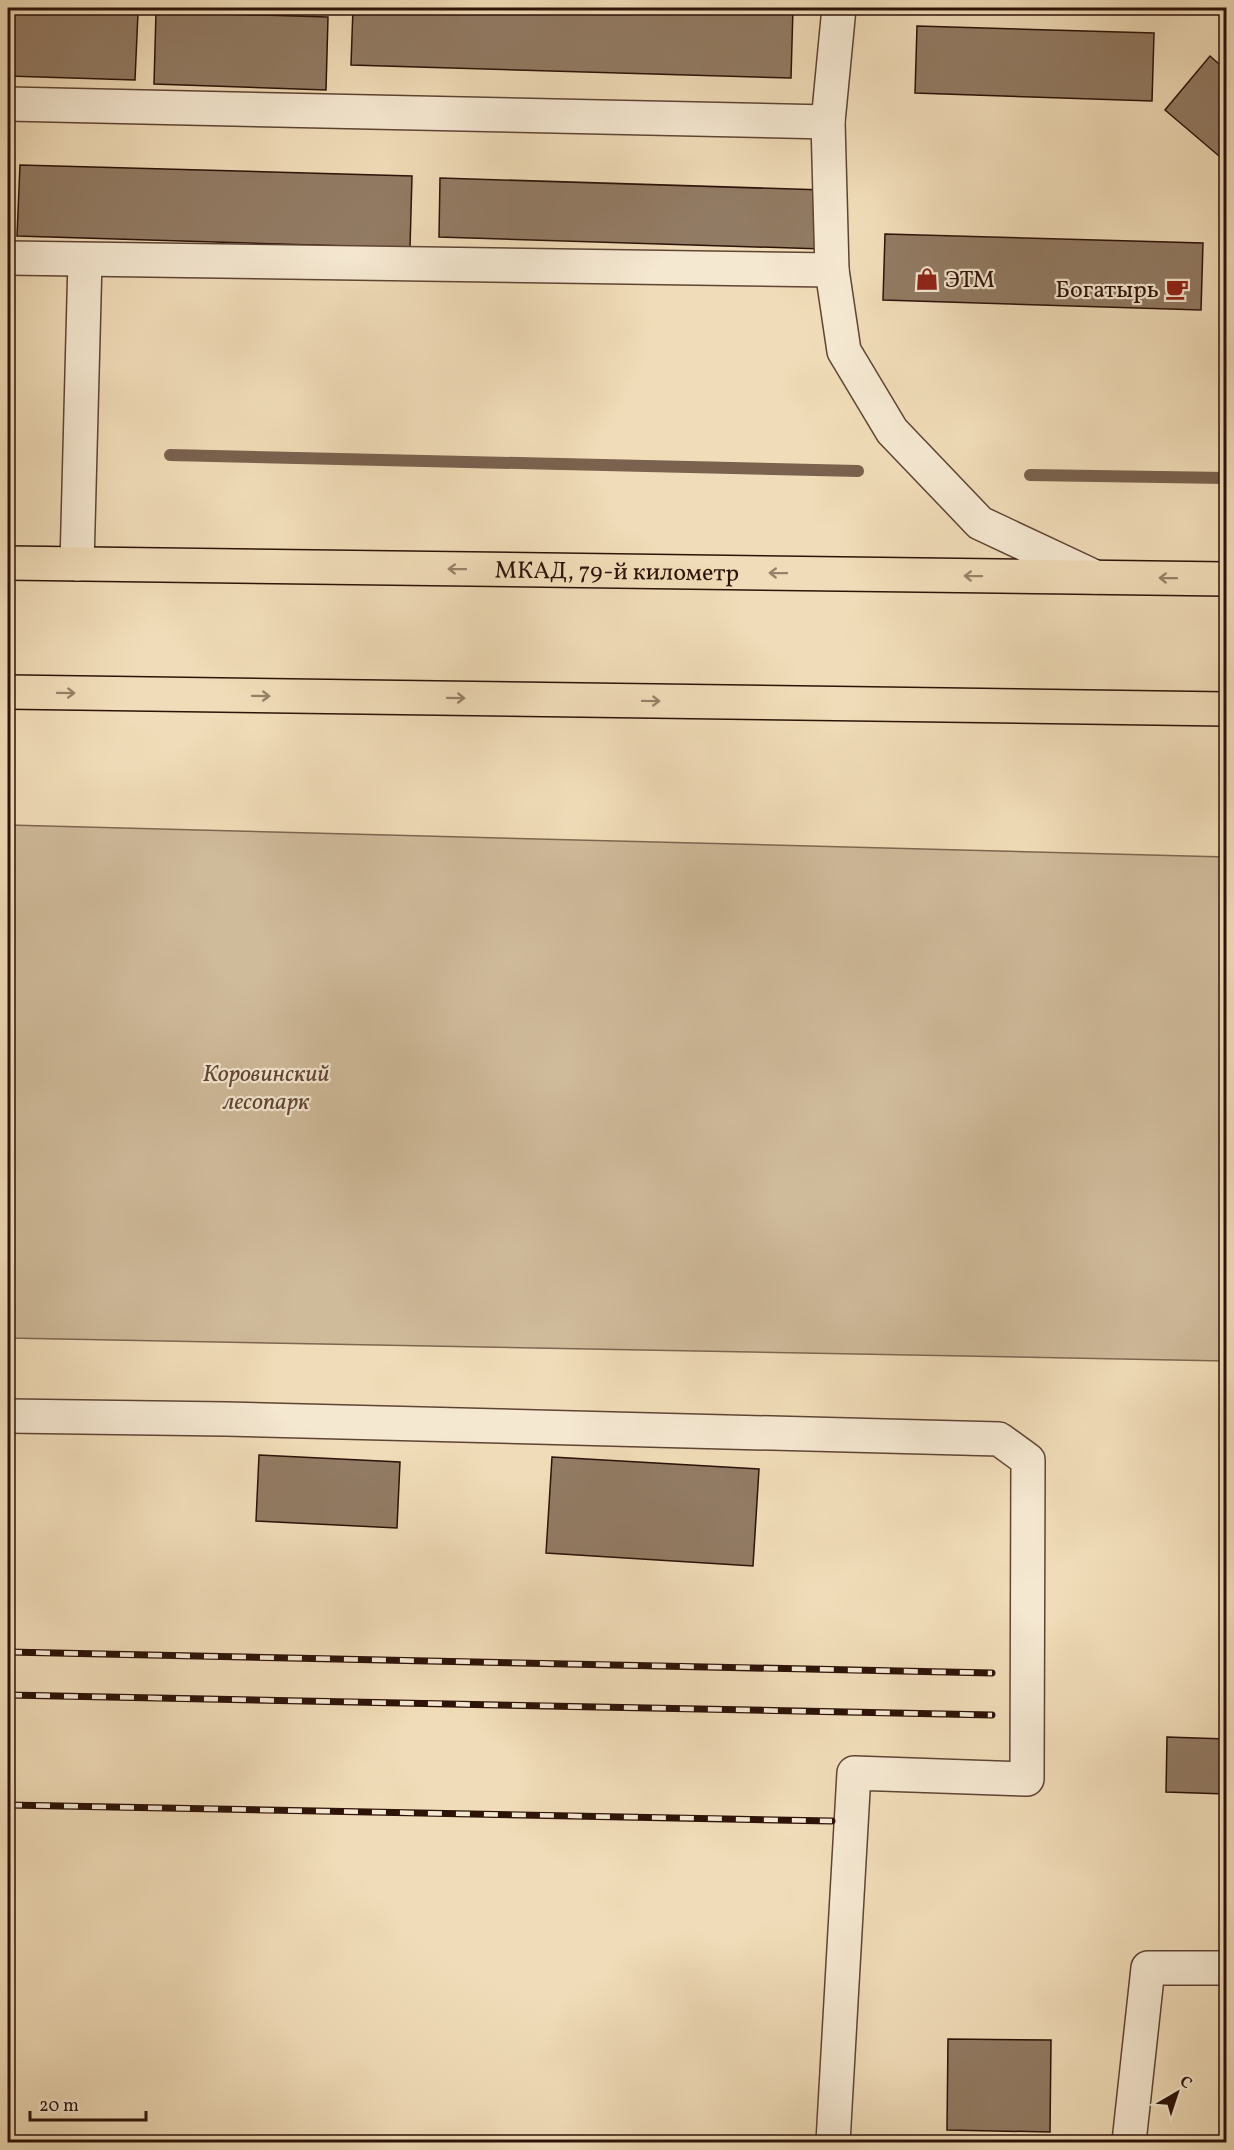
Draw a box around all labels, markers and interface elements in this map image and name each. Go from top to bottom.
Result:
place label: ЭТМ [945,264,995,298]
shop icon: ЭТМ [914,266,940,292]
place label: Богатырь [1055,274,1159,308]
cafe icon: Богатырь [1164,276,1190,302]
street label: МКАД, 79-й километр [494,554,739,592]
one-way arrow [448,563,468,575]
one-way arrow [769,567,789,579]
one-way arrow [964,570,984,581]
one-way arrow [1159,572,1179,584]
one-way arrow [55,687,75,699]
one-way arrow [250,690,270,702]
one-way arrow [445,692,465,704]
one-way arrow [640,695,660,707]
park label: Коровинский лесопарк [202,1058,330,1120]
north arrow [1147,2063,1207,2123]
text: С [1174,2071,1196,2095]
scale bar [30,2084,146,2122]
text: 20 m [39,2094,79,2119]

